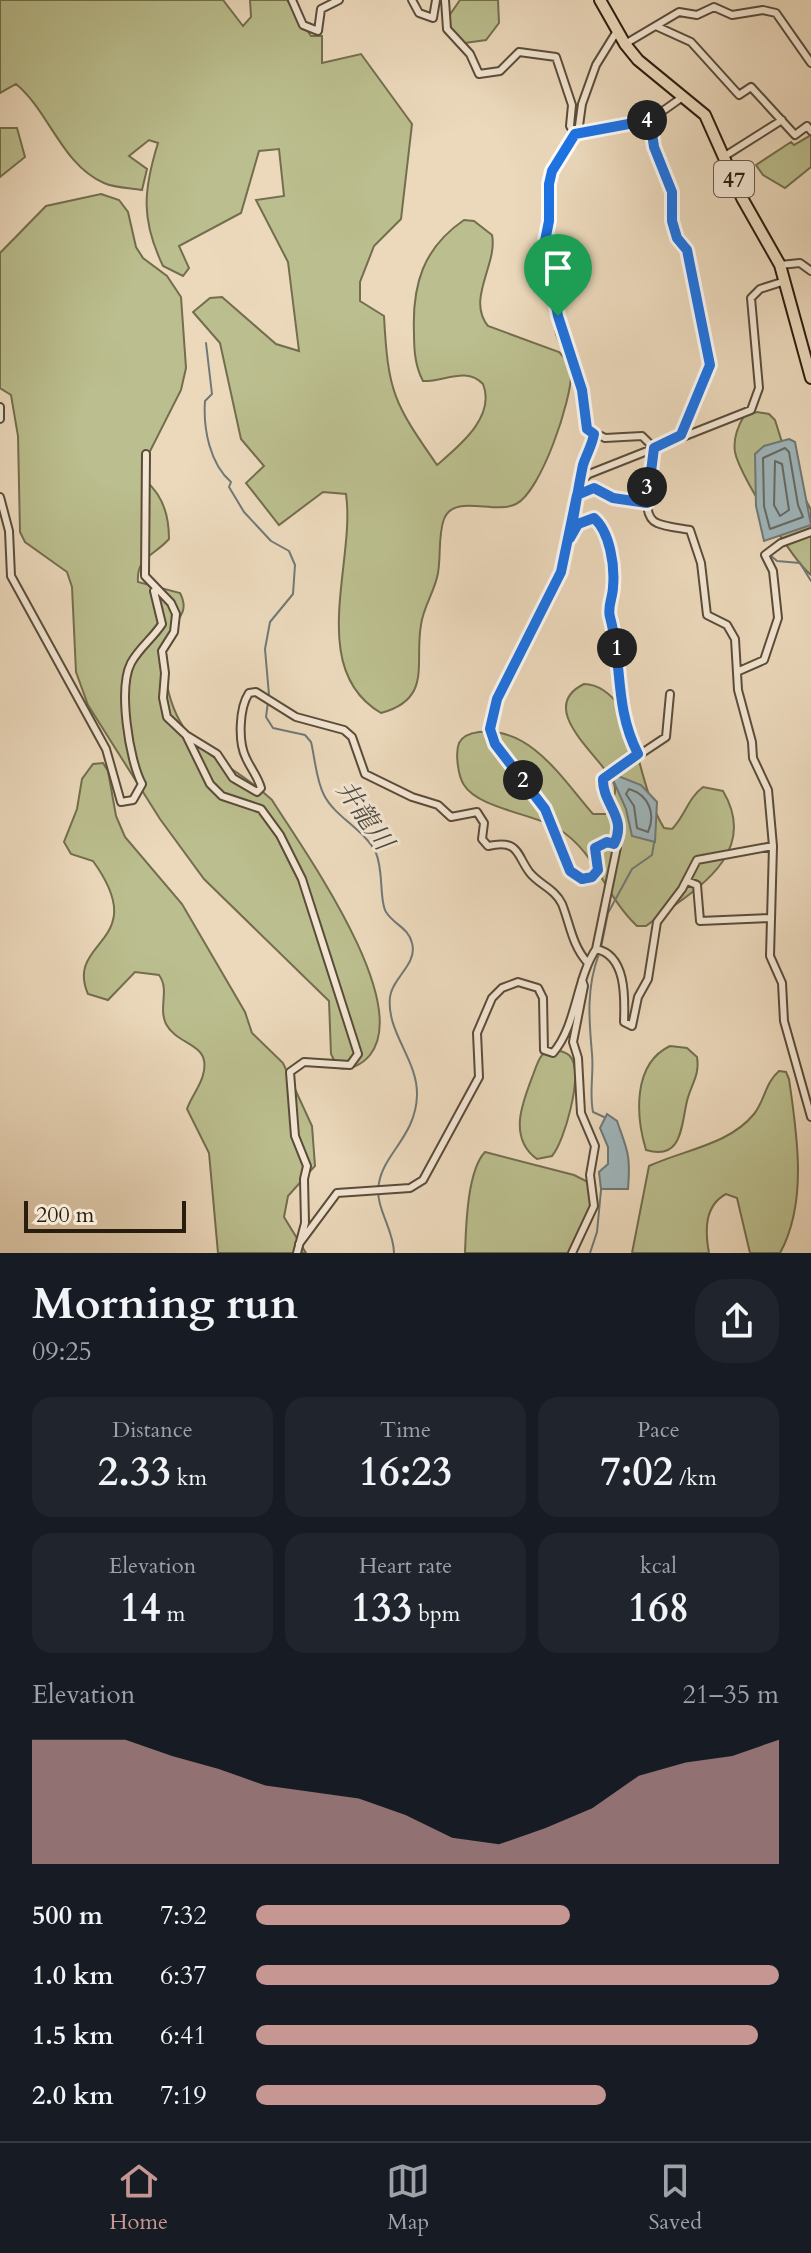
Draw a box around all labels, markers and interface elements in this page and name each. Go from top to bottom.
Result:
pin: 4 [627,100,667,140]
text: 4 [641,105,653,135]
road number: 47 [714,161,754,197]
pin [524,234,592,316]
icon: arrive [536,246,580,290]
pin: 3 [627,467,667,507]
text: 3 [641,472,653,502]
pin: 1 [597,628,637,668]
text: 1 [611,633,623,663]
pin: 2 [503,760,543,800]
text: 2 [517,765,529,795]
water label: 井龍川 [328,773,403,860]
scale bar [24,1197,186,1233]
text: 200 m [36,1200,94,1230]
text: Morning run [32,1274,298,1334]
button: share [695,1279,779,1363]
text: 09:25 [32,1334,92,1369]
text: Distance [112,1415,193,1445]
text: Time [380,1415,431,1445]
text: Pace [637,1415,680,1445]
text: 2.33 [98,1445,171,1500]
text: 16:23 [359,1445,452,1500]
text: 7:02 [600,1445,673,1500]
text: km [171,1463,207,1493]
text: /km [673,1463,717,1493]
text: Elevation [109,1551,196,1581]
text: Heart rate [359,1551,452,1581]
text: kcal [640,1551,677,1581]
text: 14 [120,1581,161,1636]
text: 133 [351,1581,412,1636]
text: 168 [628,1581,689,1636]
text: m [161,1599,185,1629]
text: bpm [412,1599,460,1629]
text: Elevation [32,1677,135,1712]
text: 21–35 m [682,1677,779,1712]
text: 500 m [32,1898,103,1933]
text: 7:32 [160,1898,207,1933]
text: 1.0 km [32,1958,113,1993]
text: 6:37 [160,1958,207,1993]
text: 1.5 km [32,2018,113,2053]
text: 6:41 [160,2018,207,2053]
text: 2.0 km [32,2078,113,2113]
text: 7:19 [160,2078,207,2113]
tab: Home [109,2159,168,2237]
tab: Map [386,2159,430,2237]
tab: Saved [649,2159,702,2237]

